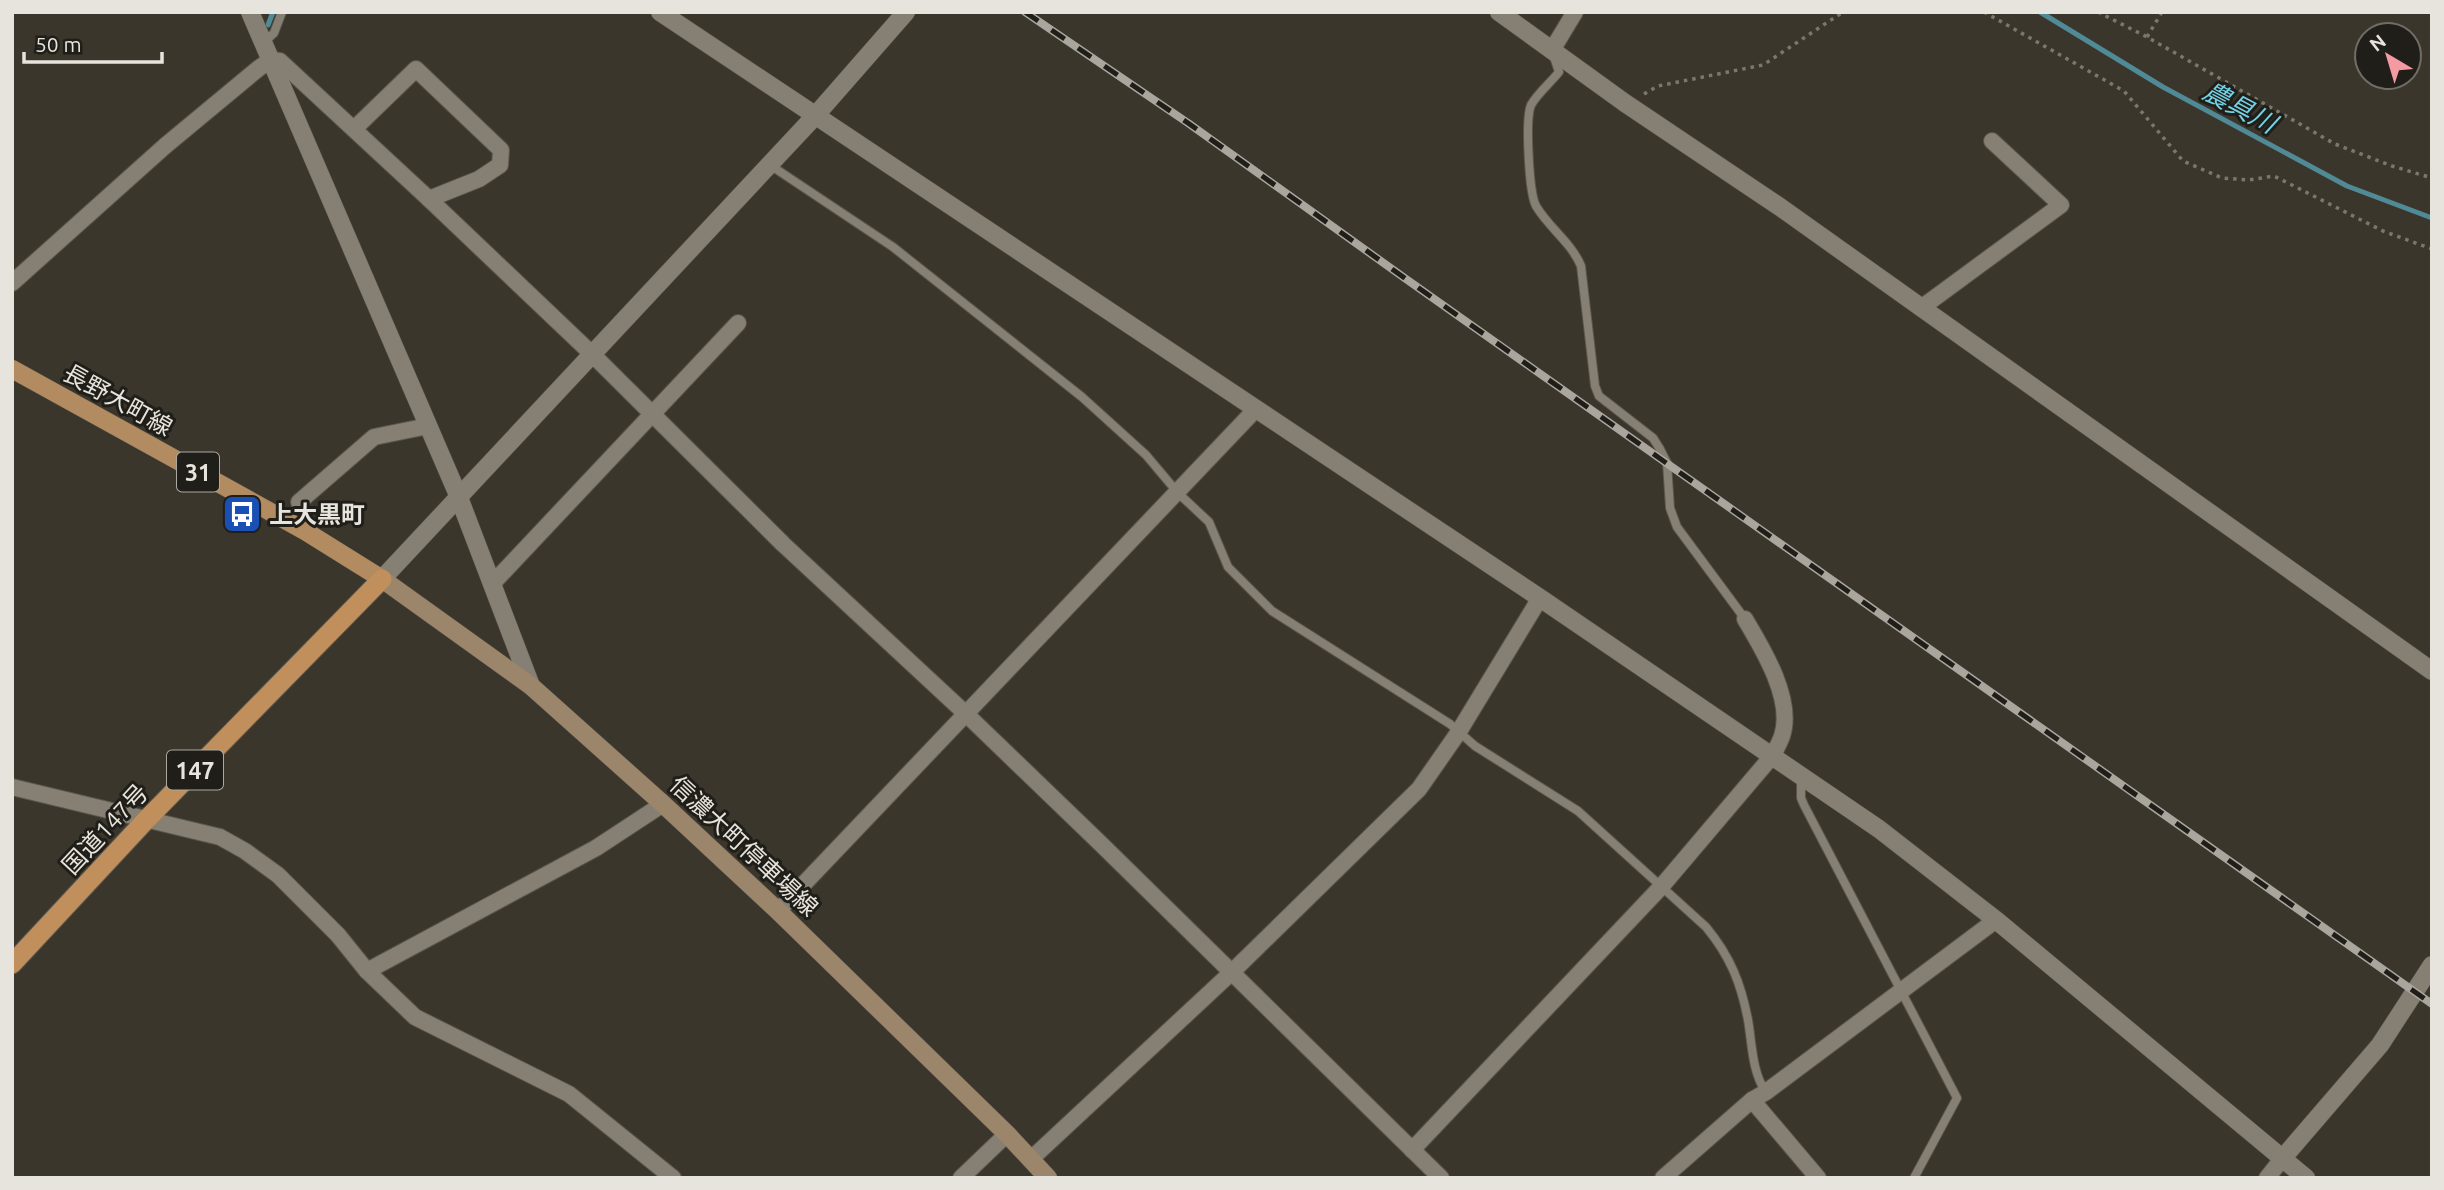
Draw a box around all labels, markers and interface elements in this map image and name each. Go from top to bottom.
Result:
scale bar [24,21,163,65]
north arrow [2353,21,2423,91]
text: N [2365,30,2390,56]
text: 50 m [35,32,82,56]
water label: 農具川 [2199,76,2284,140]
street label: 長野大町線 [59,359,177,441]
road number: 31 [177,452,219,492]
bus stop icon: 上大黒町 [221,493,263,535]
place label: 上大黒町 [269,501,365,528]
road number: 147 [167,750,223,790]
street label: 信濃大町停車場線 [665,771,823,921]
street label: 国道147号 [57,779,153,879]

